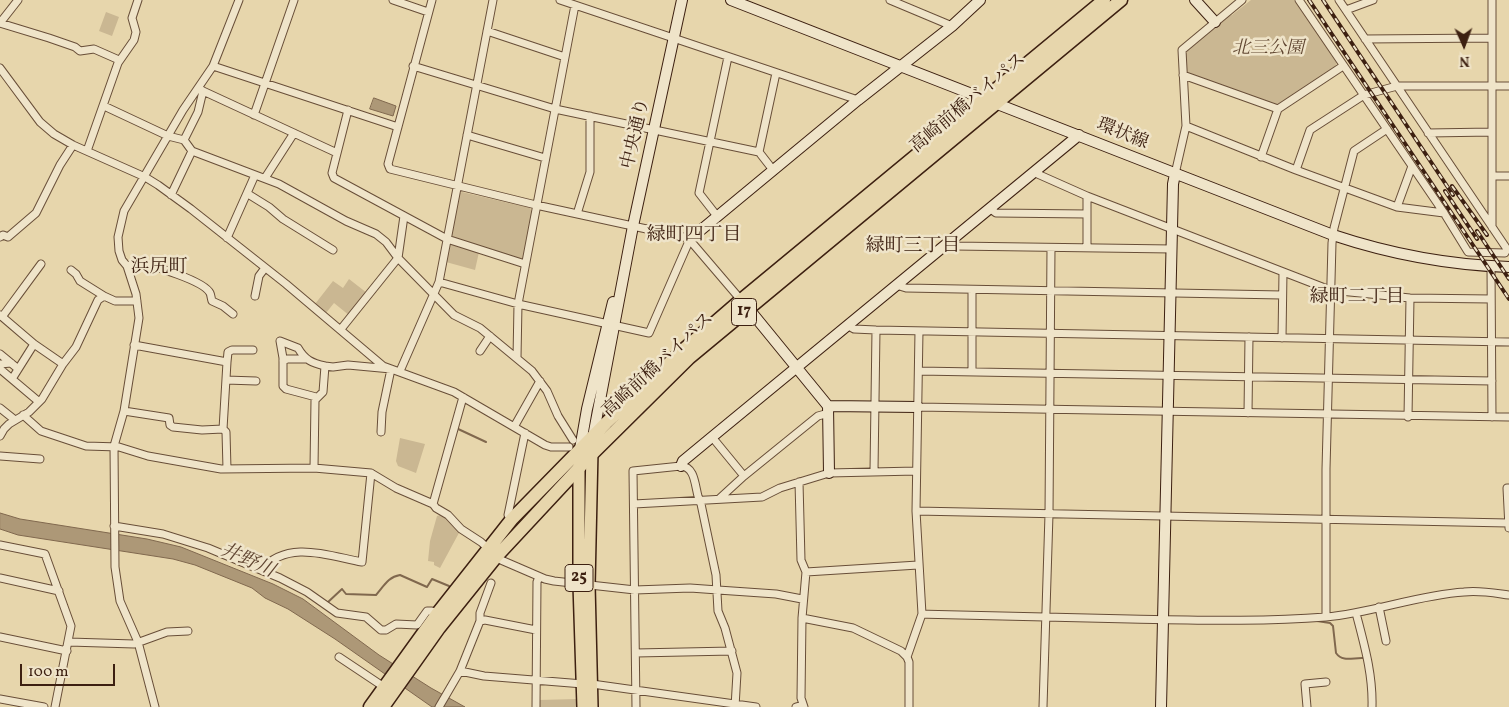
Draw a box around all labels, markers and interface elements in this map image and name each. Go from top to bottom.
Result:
north arrow [1439,20,1489,70]
park label: 北三公園 [1232,39,1304,61]
street label: 高崎前橋バイパス [907,49,1031,159]
text: N [1459,51,1470,70]
street label: 中央通り [618,96,656,172]
street label: 環状線 [1093,115,1151,155]
district label: 緑町四丁目 [647,226,741,248]
district label: 緑町三丁目 [866,237,960,259]
district label: 浜尻町 [131,258,187,280]
district label: 緑町二丁目 [1310,288,1404,310]
road number: 17 [732,298,756,326]
street label: 高崎前橋バイパス [599,309,719,423]
water label: 井野川 [216,540,278,584]
road number: 25 [565,564,593,592]
scale bar [22,654,118,686]
text: 100 m [28,662,68,683]

